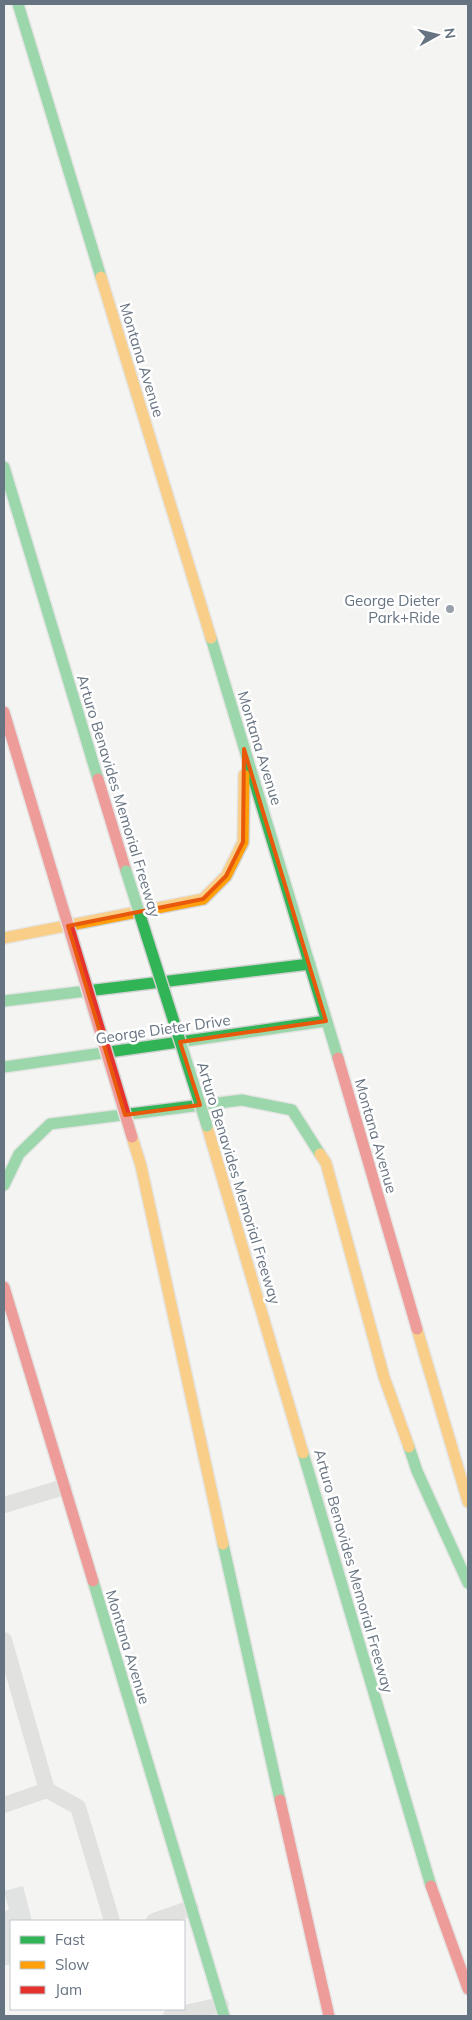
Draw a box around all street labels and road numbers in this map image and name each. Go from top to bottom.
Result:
street label: Montana Avenue [116,301,168,419]
street label: Arturo Benavides Memorial Freeway [73,672,165,920]
street label: Montana Avenue [234,689,286,807]
street label: George Dieter Drive [94,1010,232,1048]
street label: Arturo Benavides Memorial Freeway [193,1059,285,1307]
street label: Montana Avenue [351,1076,401,1196]
street label: Arturo Benavides Memorial Freeway [310,1447,398,1695]
street label: Montana Avenue [102,1588,154,1706]

